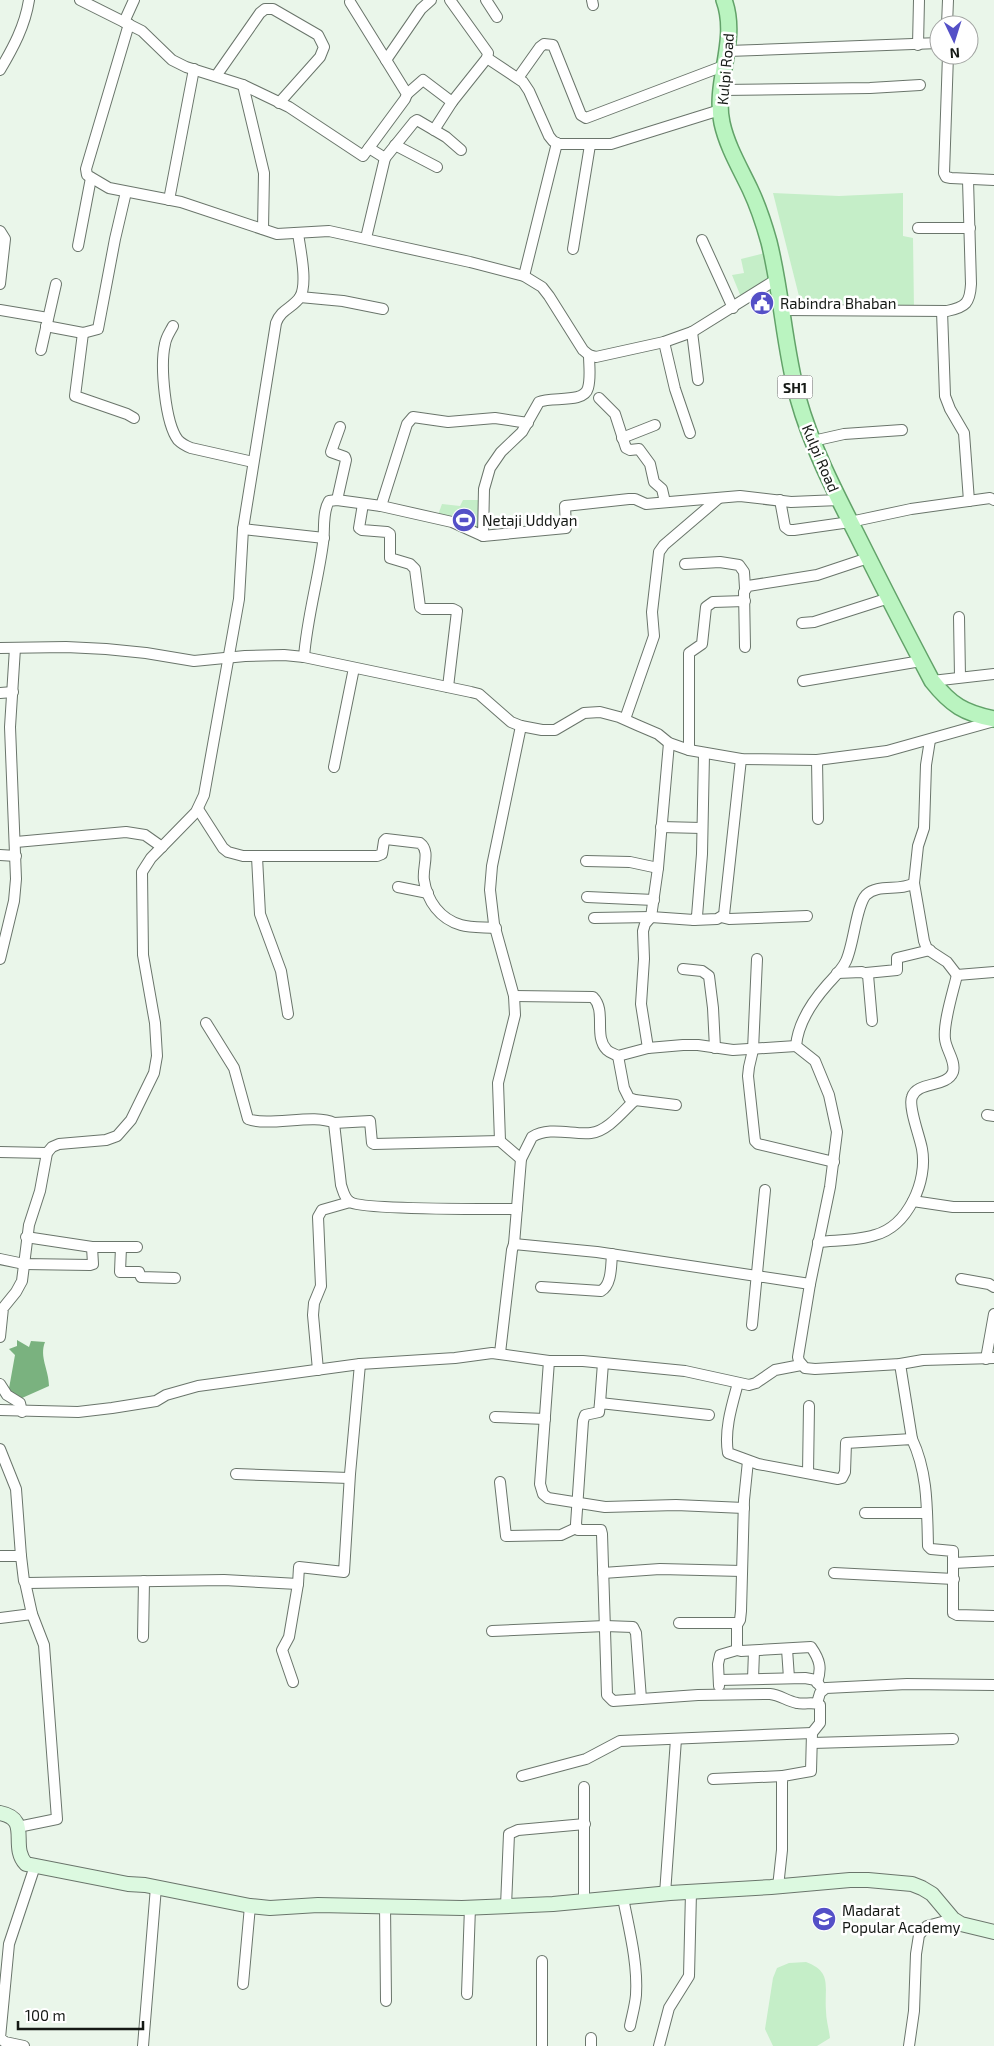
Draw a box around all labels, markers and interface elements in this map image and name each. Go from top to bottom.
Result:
north arrow [929,15,979,65]
street label: Kulpi Road [713,32,737,106]
text: N [949,45,961,62]
public building icon: Rabindra Bhaban [749,290,775,316]
place label: Rabindra Bhaban [780,294,896,312]
road number: SH1 [778,376,812,398]
street label: Kulpi Road [799,421,843,495]
sports icon: Netaji Uddyan [451,507,477,533]
place label: Netaji Uddyan [482,511,577,530]
place label: Madarat Popular Academy [842,1901,961,1936]
school or university icon: Madarat Popular Academy [811,1906,837,1932]
scale bar [18,1998,142,2030]
text: 100 m [25,2006,66,2024]

